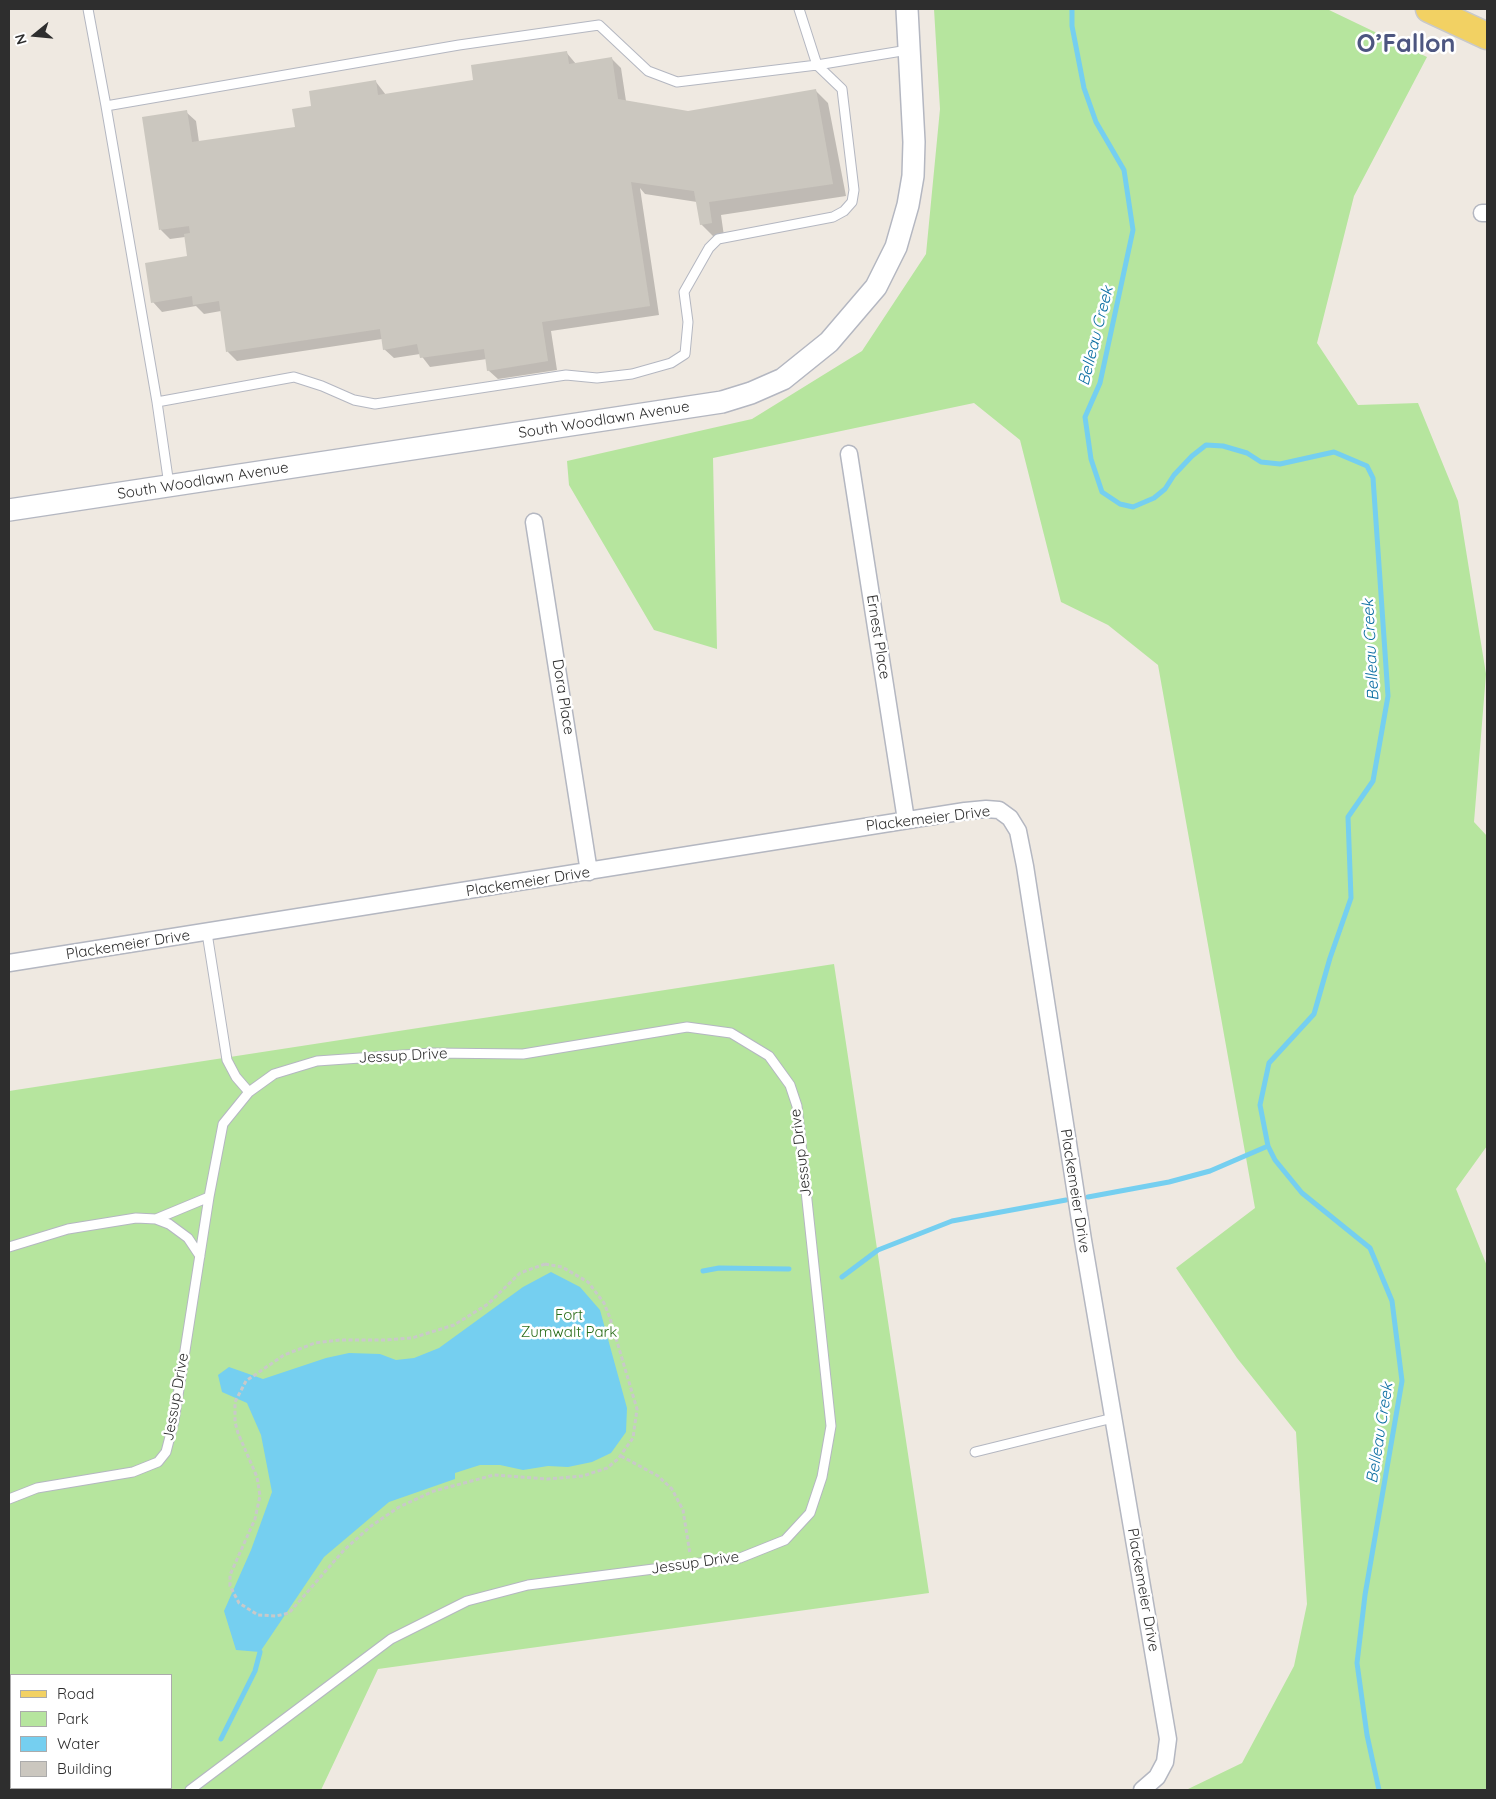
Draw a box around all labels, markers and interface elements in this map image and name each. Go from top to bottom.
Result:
north arrow [10,10,60,60]
district label: O’Fallon [1357,29,1455,59]
text: N [11,32,31,47]
water label: Belleau Creek [1074,284,1118,388]
street label: South Woodlawn Avenue [517,398,691,442]
street label: South Woodlawn Avenue [116,459,290,503]
street label: Ernest Place [862,593,894,681]
water label: Belleau Creek [1359,599,1383,701]
street label: Dora Place [548,658,578,736]
street label: Plackemeier Drive [865,802,991,836]
street label: Plackemeier Drive [465,863,591,901]
street label: Plackemeier Drive [65,926,191,964]
street label: Jessup Drive [358,1045,448,1067]
street label: Jessup Drive [787,1108,815,1198]
street label: Plackemeier Drive [1056,1128,1094,1254]
park label: Fort Zumwalt Park [521,1306,617,1341]
street label: Jessup Drive [159,1352,193,1442]
water label: Belleau Creek [1363,1381,1397,1485]
street label: Plackemeier Drive [1123,1527,1163,1653]
street label: Jessup Drive [650,1548,740,1578]
legend [10,1674,172,1789]
text: Road [57,1684,94,1703]
text: Park [57,1709,89,1728]
text: Water [57,1734,100,1753]
text: Building [57,1759,112,1778]

